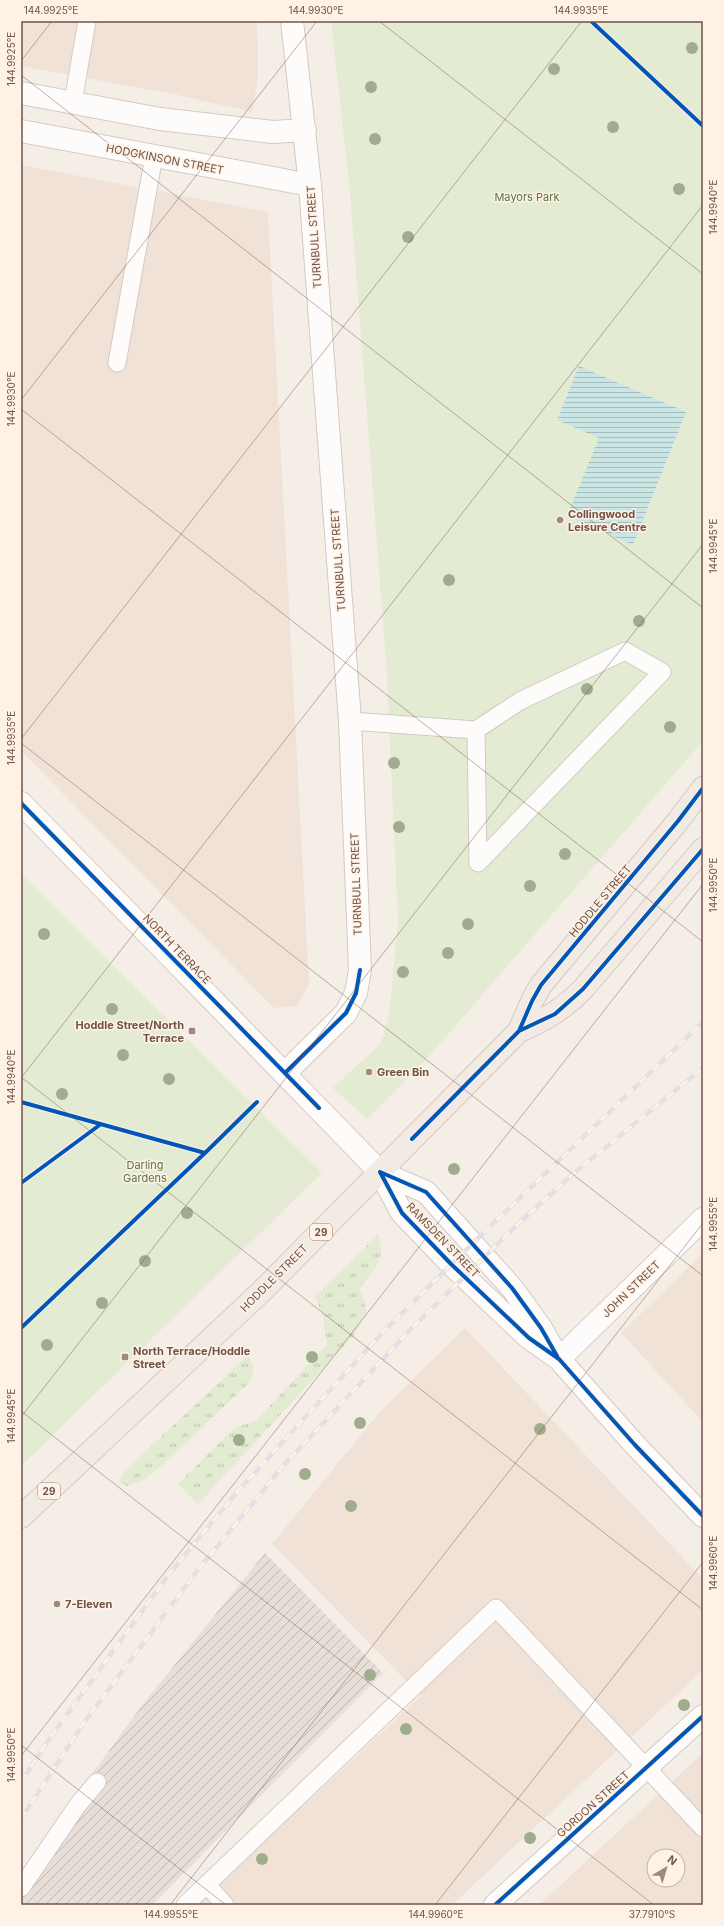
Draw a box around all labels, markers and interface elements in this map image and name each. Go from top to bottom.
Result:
text: 144.9925°E [24,4,78,16]
text: 144.9930°E [289,4,343,16]
text: 144.9935°E [554,4,608,16]
text: 144.9925°E [5,32,17,86]
street label: HODGKINSON STREET [105,141,225,177]
text: 144.9940°E [707,179,719,235]
street label: TURNBULL STREET [303,185,325,289]
park label: Mayors Park [494,190,560,204]
text: 144.9930°E [5,372,17,426]
place label: Collingwood Leisure Centre [568,507,647,534]
street label: TURNBULL STREET [327,508,349,612]
marker: Collingwood Leisure Centre [555,515,565,525]
text: 144.9945°E [707,519,719,573]
text: 144.9935°E [5,711,17,765]
street label: TURNBULL STREET [347,832,365,936]
text: 144.9950°E [707,858,719,912]
street label: HODDLE STREET [566,862,634,940]
street label: NORTH TERRACE [140,911,214,987]
place label: Hoddle Street/North Terrace [75,1018,184,1045]
marker: Hoddle Street/North Terrace [187,1026,197,1036]
text: 144.9940°E [5,1049,17,1105]
place label: Green Bin [377,1065,429,1079]
marker: Green Bin [364,1067,374,1077]
park label: Darling Gardens [123,1158,167,1185]
text: 144.9955°E [707,1197,719,1251]
street label: RAMSDEN STREET [404,1199,482,1281]
road number: 29 [310,1224,332,1240]
street label: HODDLE STREET [237,1241,311,1315]
street label: JOHN STREET [599,1258,663,1320]
place label: North Terrace/Hoddle Street [133,1344,251,1371]
marker: North Terrace/Hoddle Street [120,1352,130,1362]
text: 144.9945°E [5,1389,17,1443]
road number: 29 [38,1483,60,1499]
text: 144.9960°E [707,1536,719,1590]
place label: 7-Eleven [65,1597,113,1611]
marker: 7-Eleven [52,1599,62,1609]
text: 144.9950°E [5,1728,17,1782]
street label: GORDON STREET [554,1768,632,1840]
north arrow [646,1848,686,1888]
text: N [665,1852,680,1868]
text: 144.9955°E [144,1908,198,1920]
text: 144.9960°E [409,1908,463,1920]
text: 37.7910°S [629,1908,675,1920]

